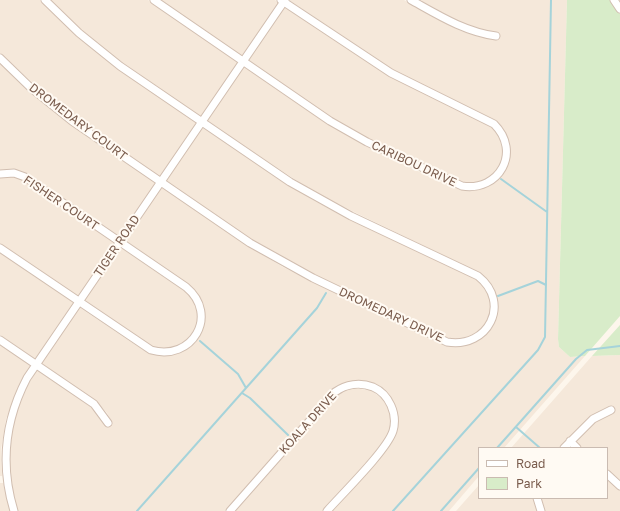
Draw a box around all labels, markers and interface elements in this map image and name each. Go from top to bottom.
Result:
street label: DROMEDARY COURT [26,80,130,164]
street label: CARIBOU DRIVE [369,138,459,190]
street label: FISHER COURT [21,173,101,233]
street label: TIGER ROAD [91,212,143,280]
street label: DROMEDARY DRIVE [337,285,445,345]
street label: KOALA DRIVE [276,389,340,457]
legend [478,447,608,499]
text: Road [516,456,545,471]
text: Park [516,476,542,491]

